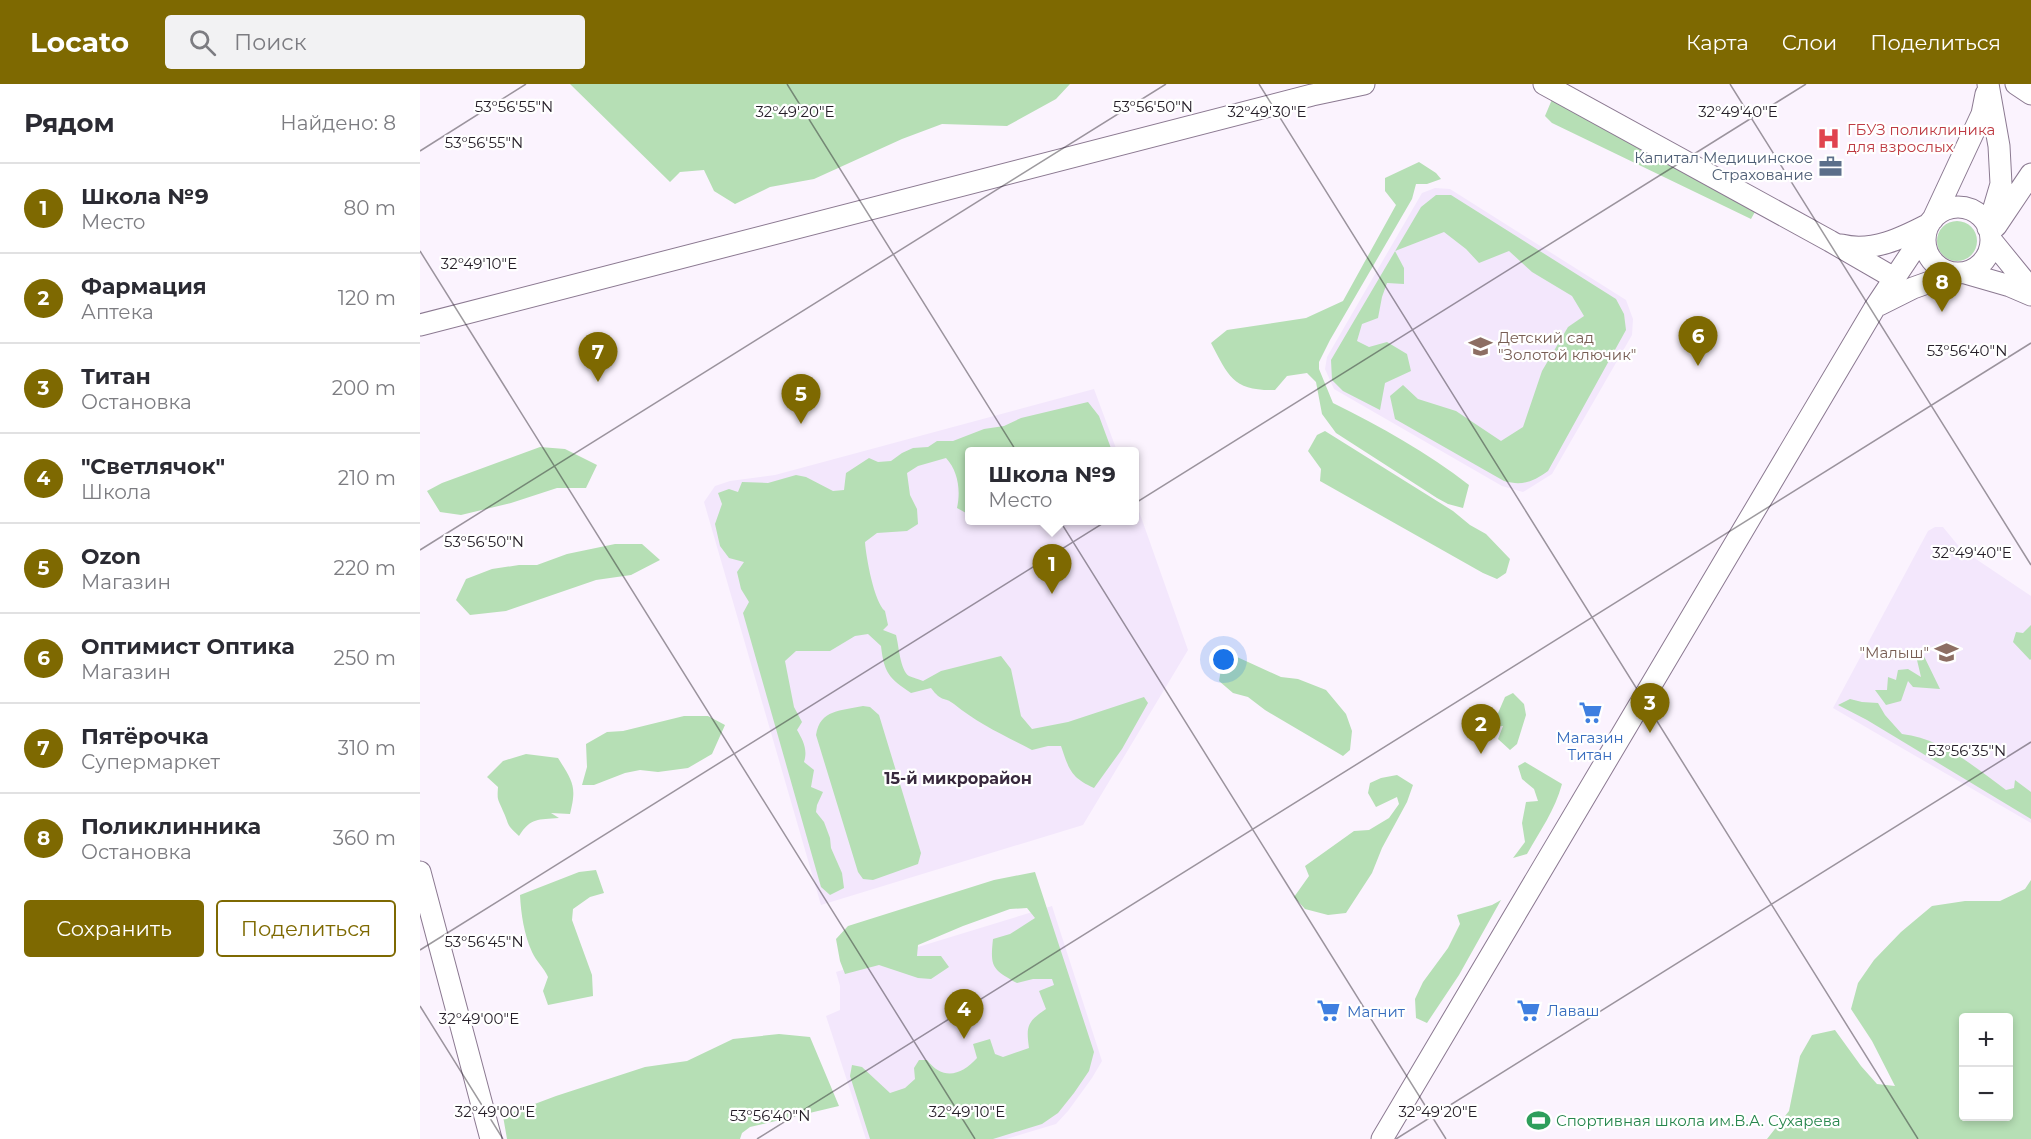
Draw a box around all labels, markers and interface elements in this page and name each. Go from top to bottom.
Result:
search box [165,15,585,69]
text: Locato [30,25,129,59]
icon: search [186,26,219,59]
text: Поиск [234,29,306,56]
text: Карта [1686,30,1749,55]
text: Слои [1782,30,1837,55]
text: Поделиться [1870,30,2001,55]
text: 53°56'55"N [475,97,553,116]
text: 53°56'50"N [1113,97,1193,116]
text: 32°49'20"E [755,102,835,121]
text: 32°49'30"E [1227,102,1307,121]
text: 32°49'40"E [1698,102,1778,121]
text: Рядом [24,107,115,139]
text: Найдено: 8 [280,111,396,135]
place label: ГБУЗ поликлиника для взрослых [1847,120,1995,156]
hospital icon: ГБУЗ поликлиника для взрослых [1816,125,1842,151]
text: 53°56'55"N [445,133,523,152]
place label: Капитал Медицинское Страхование [1634,148,1813,184]
office icon: Капитал Медицинское Страхование [1818,153,1844,179]
text: Школа №9 [81,183,209,210]
text: 1 [40,196,47,220]
text: 80 m [344,196,396,220]
text: Место [81,210,145,234]
text: 32°49'10"E [441,254,517,273]
pin: 8 [1922,262,1961,312]
text: Фармация [81,273,207,300]
text: 2 [38,286,49,310]
text: 120 m [338,286,396,310]
text: Аптека [81,300,154,324]
pin: 6 [1678,316,1718,366]
place label: Детский сад "Золотой ключик" [1498,328,1636,364]
pin: 7 [578,332,618,382]
school or university icon: Детский сад "Золотой ключик" [1467,333,1493,359]
text: 53°56'40"N [1927,341,2007,360]
text: Титан [81,363,151,390]
pin: 5 [782,374,820,424]
text: 3 [38,376,49,400]
text: 200 m [332,376,396,400]
text: Остановка [81,390,192,414]
popup [965,447,1139,525]
text: "Светлячок" [81,453,225,480]
text: Школа №9 [988,461,1116,488]
text: 4 [37,466,50,490]
text: 210 m [338,466,396,490]
text: Школа [81,480,151,504]
text: Место [988,488,1053,512]
text: 53°56'50"N [444,532,524,551]
text: Ozon [81,543,141,570]
text: 32°49'40"E [1932,543,2012,562]
pin: 1 [1032,544,1072,594]
text: 5 [38,556,49,580]
text: 220 m [334,556,396,580]
text: Магазин [81,570,171,594]
text: Оптимист Оптика [81,633,295,660]
school or university icon: "Малыш" [1934,639,1960,665]
place label: "Малыш" [1859,643,1929,662]
your location [1209,645,1238,674]
text: 6 [37,646,50,670]
text: 250 m [334,646,396,670]
text: Магазин [81,660,171,684]
pin: 3 [1630,684,1670,733]
supermarket icon: Магазин Титан [1577,700,1603,726]
pin: 2 [1462,704,1500,754]
text: Пятёрочка [81,723,209,750]
place label: Магазин Титан [1556,728,1624,764]
text: 7 [37,736,50,760]
text: 310 m [338,736,396,760]
text: 53°56'35"N [1928,741,2006,760]
text: Супермаркет [81,750,220,774]
district label: 15-й микрорайон [884,769,1032,788]
text: Поликлинника [81,813,261,840]
text: 8 [37,826,50,850]
text: 360 m [333,826,396,850]
text: Остановка [81,840,192,864]
button: Сохранить [24,900,204,957]
button: Поделиться [216,900,396,957]
text: 53°56'45"N [444,932,524,951]
pin: 4 [944,990,984,1039]
supermarket icon: Лаваш [1516,997,1542,1023]
supermarket icon: Магнит [1316,998,1342,1024]
place label: Лаваш [1547,1001,1599,1020]
place label: Магнит [1347,1002,1406,1021]
text: 32°49'00"E [439,1009,519,1028]
map controls [1959,1013,2013,1121]
button: + [1959,1013,2013,1067]
button: − [1959,1067,2013,1121]
text: 32°49'00"E [455,1102,535,1121]
text: 32°49'10"E [929,1102,1005,1121]
text: 32°49'20"E [1398,1102,1478,1121]
text: 53°56'40"N [730,1106,810,1125]
sports icon: Спортивная школа им.В.А. Сухарева [1525,1107,1551,1133]
place label: Спортивная школа им.В.А. Сухарева [1556,1111,1841,1130]

